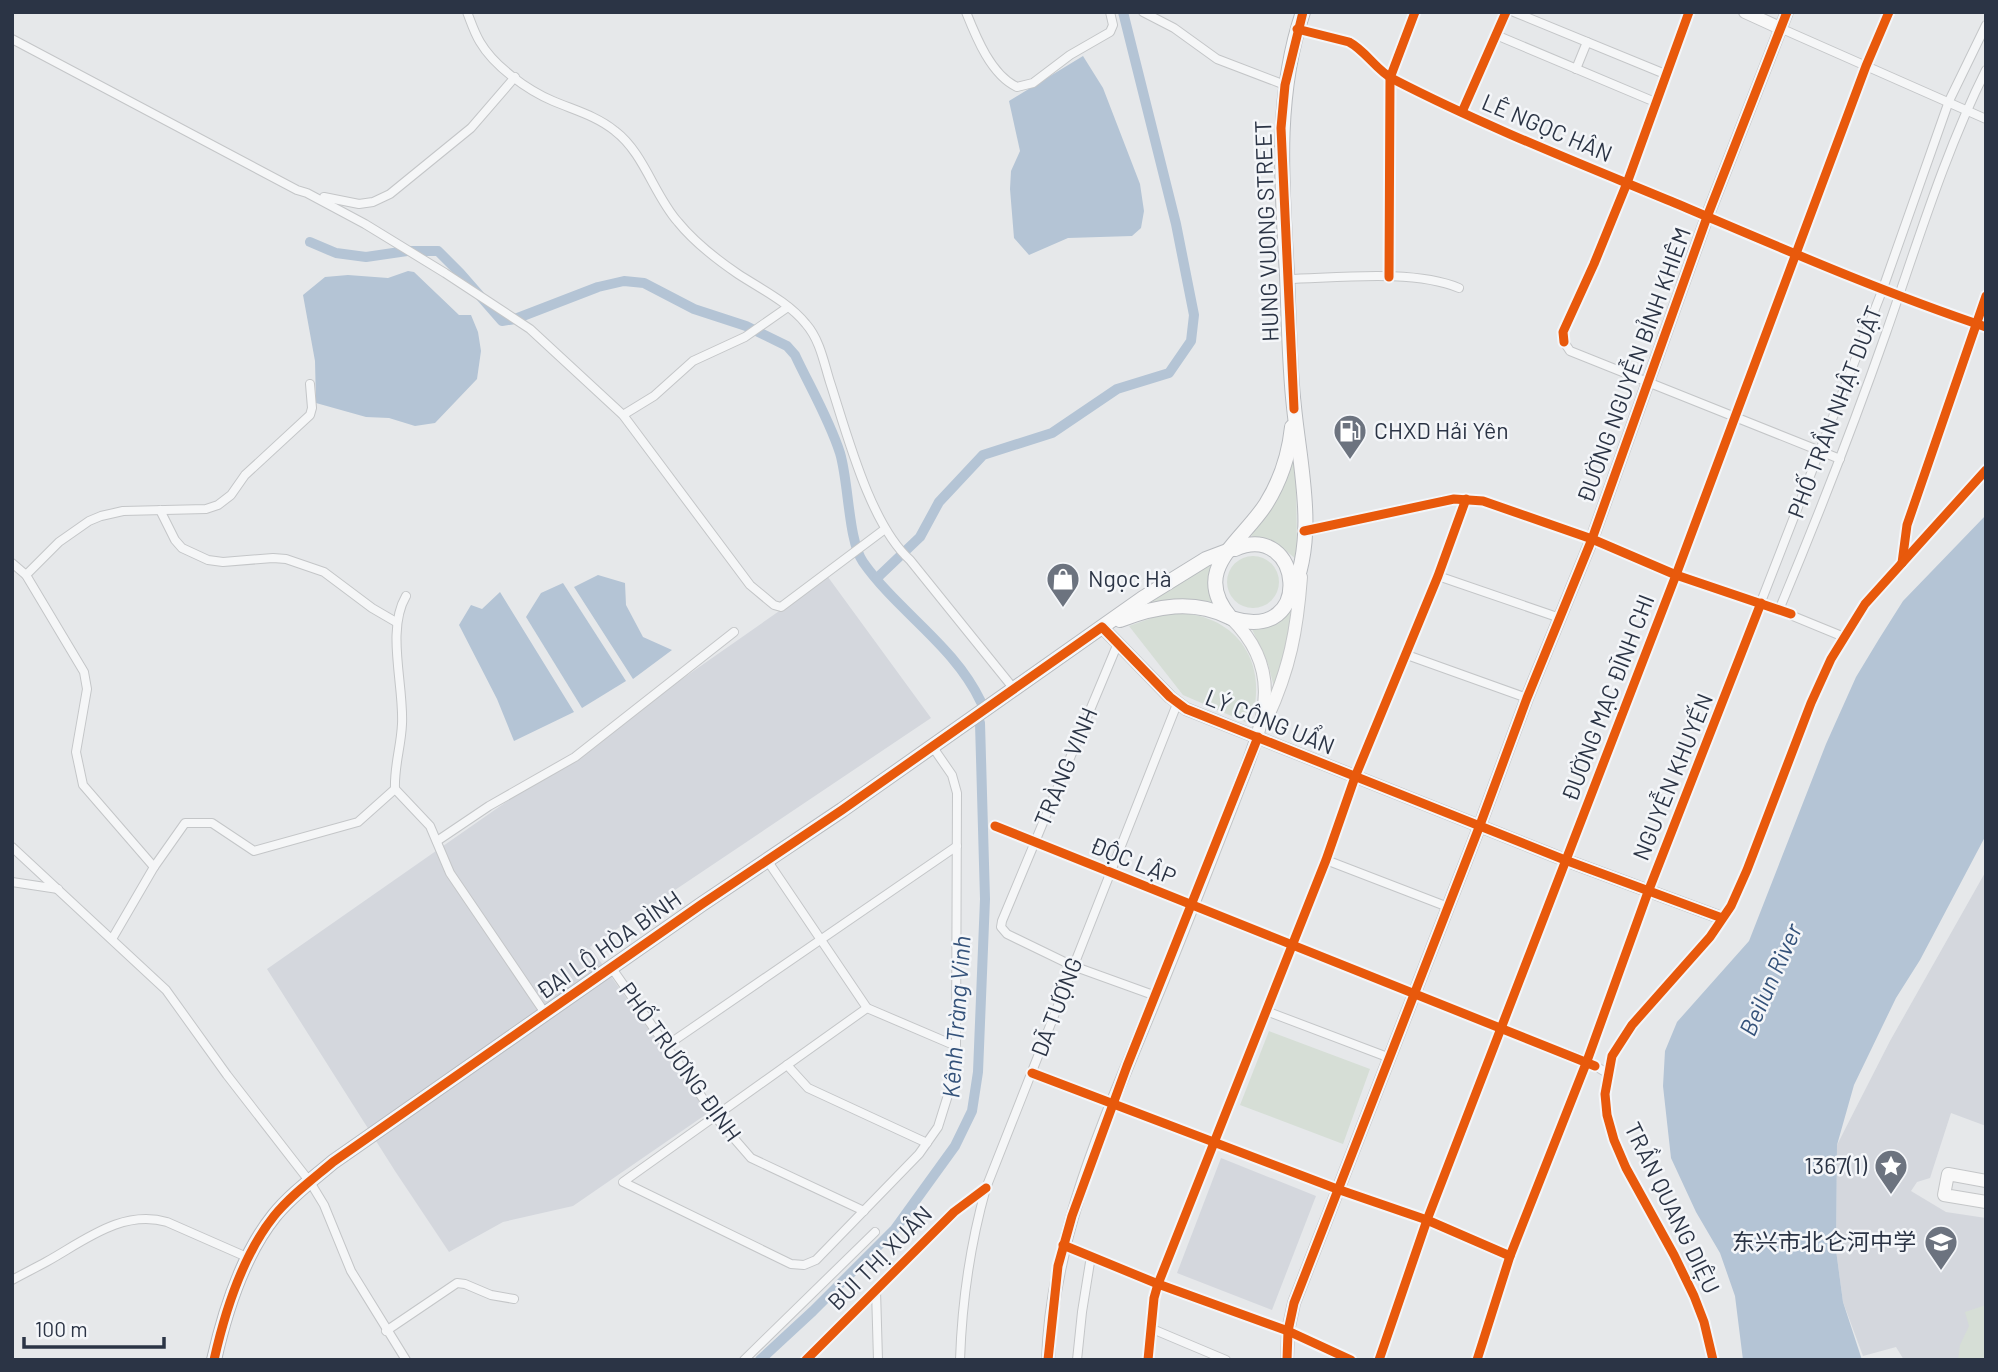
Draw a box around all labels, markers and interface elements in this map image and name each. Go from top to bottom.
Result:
street label: LÊ NGỌC HÂN [1478,87,1617,167]
street label: HUNG VUONG STREET [1248,120,1284,342]
street label: ĐƯỜNG NGUYỄN BỈNH KHIÊM [1568,222,1696,506]
street label: PHỐ TRẦN NHẬT DUẬT [1780,301,1887,522]
fuel station icon: CHXD Hải Yên [1331,412,1369,461]
place label: CHXD Hải Yên [1374,416,1509,444]
shop icon: Ngọc Hà [1044,560,1082,609]
place label: Ngọc Hà [1088,564,1172,592]
street label: ĐƯỜNG MẠC ĐĨNH CHI [1555,590,1659,805]
street label: LÝ CÔNG UẨN [1202,681,1340,760]
street label: NGUYỄN KHUYẾN [1624,688,1718,864]
street label: TRÀNG VINH [1028,703,1103,830]
street label: ĐỘC LẬP [1086,830,1180,890]
street label: ĐẠI LỘ HÒA BÌNH [531,884,686,1005]
water label: Beilun River [1732,917,1808,1040]
water label: Kênh Tràng Vinh [935,935,976,1099]
street label: DÃ TƯỢNG [1024,953,1088,1060]
street label: PHỐ TRƯƠNG ĐỊNH [614,976,748,1147]
street label: TRẦN QUANG DIỆU [1619,1117,1727,1298]
place icon: 1367(1) [1872,1147,1910,1196]
place label: 1367(1) [1804,1151,1868,1179]
street label: BÙI THỊ XUÂN [821,1199,937,1315]
school or university icon: 东兴市北仑河中学 [1922,1223,1960,1272]
place label: 东兴市北仑河中学 [1732,1227,1916,1255]
scale bar [24,1306,164,1350]
text: 100 m [35,1316,88,1341]

